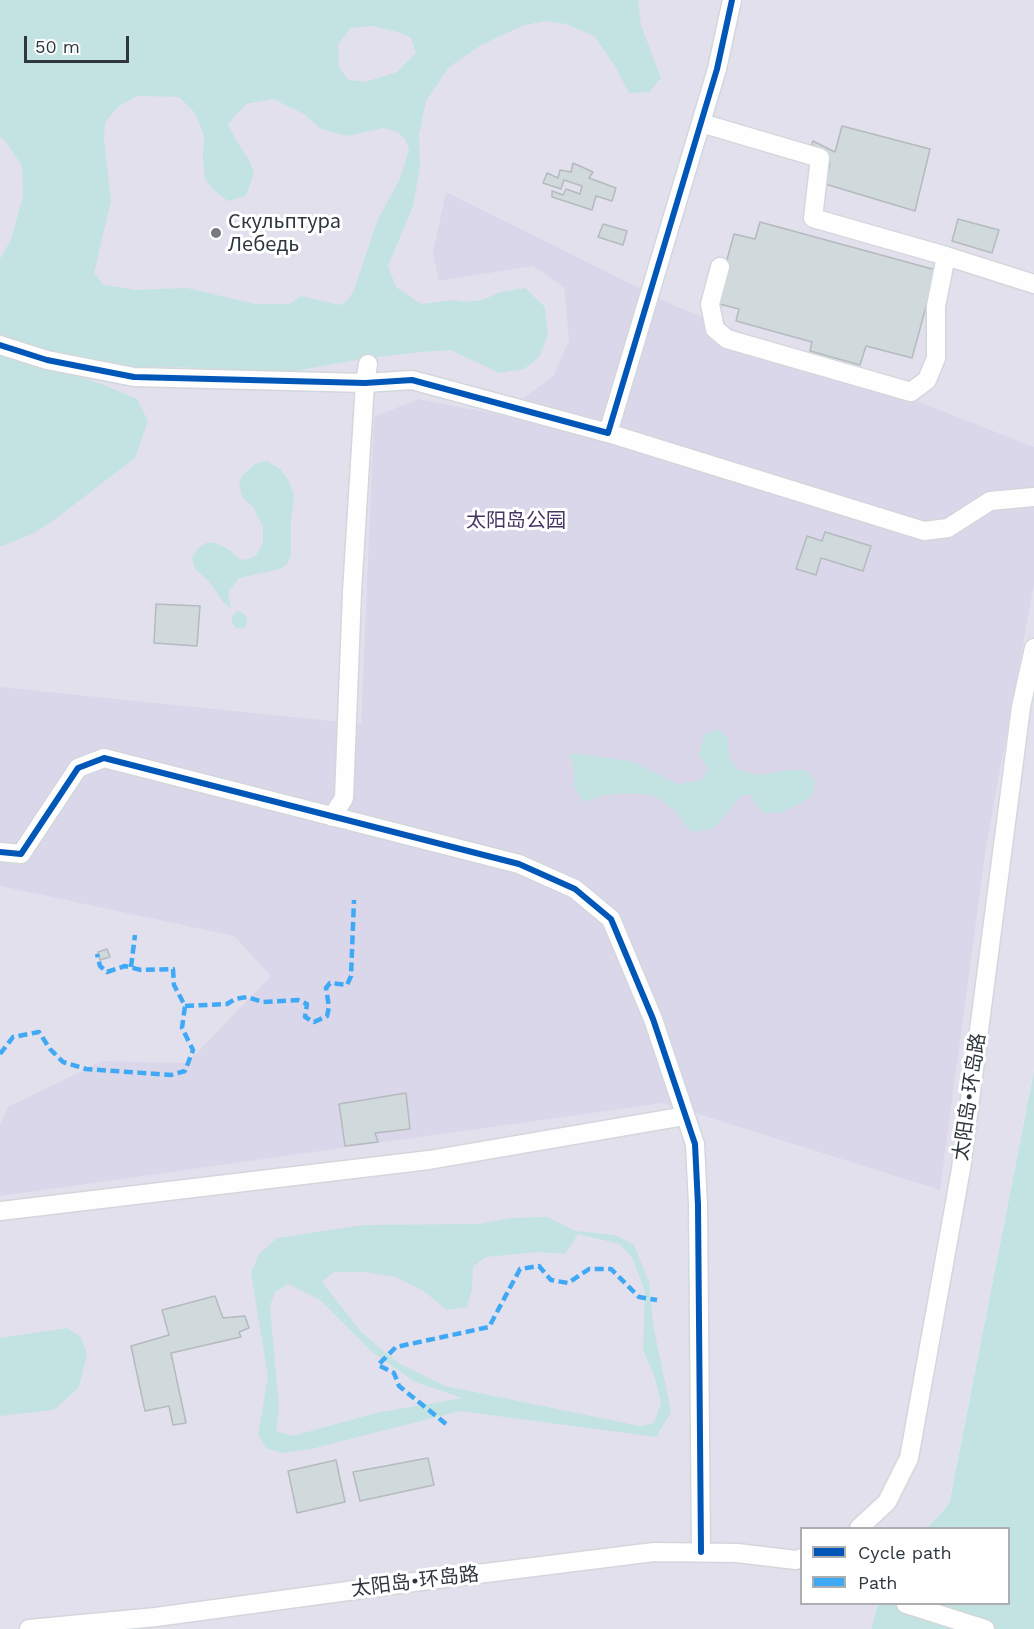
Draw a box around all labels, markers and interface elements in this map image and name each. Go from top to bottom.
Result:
scale bar [27,24,132,62]
text: 50 m [35,36,80,57]
place label: Скульптура Лебедь [228,210,341,257]
marker: Скульптура Лебедь [209,226,223,240]
park label: 太阳岛公园 [466,509,566,533]
street label: 太阳岛•环岛路 [949,1032,991,1162]
legend [800,1527,1010,1605]
text: Cycle path [858,1542,952,1563]
street label: 太阳岛•环岛路 [350,1562,480,1602]
text: Path [858,1572,898,1593]

